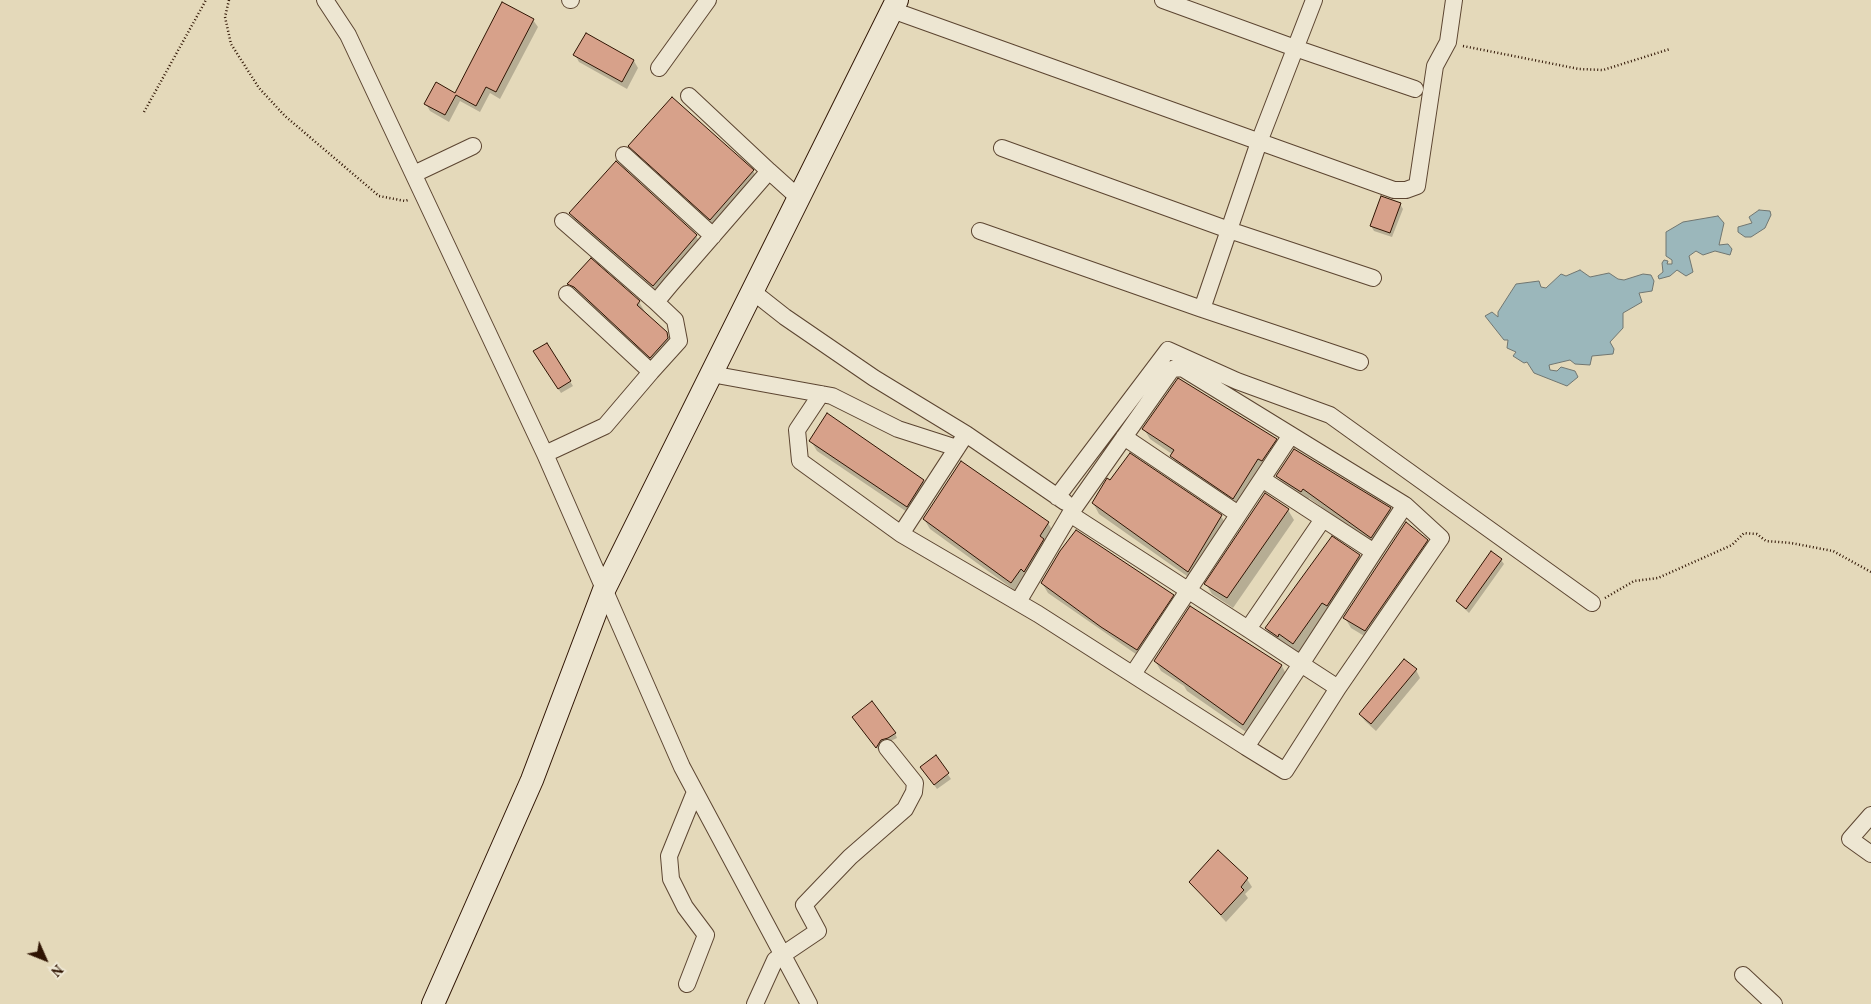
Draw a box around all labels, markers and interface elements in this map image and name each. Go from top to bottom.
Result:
north arrow [20,934,70,984]
text: N [46,960,67,980]

